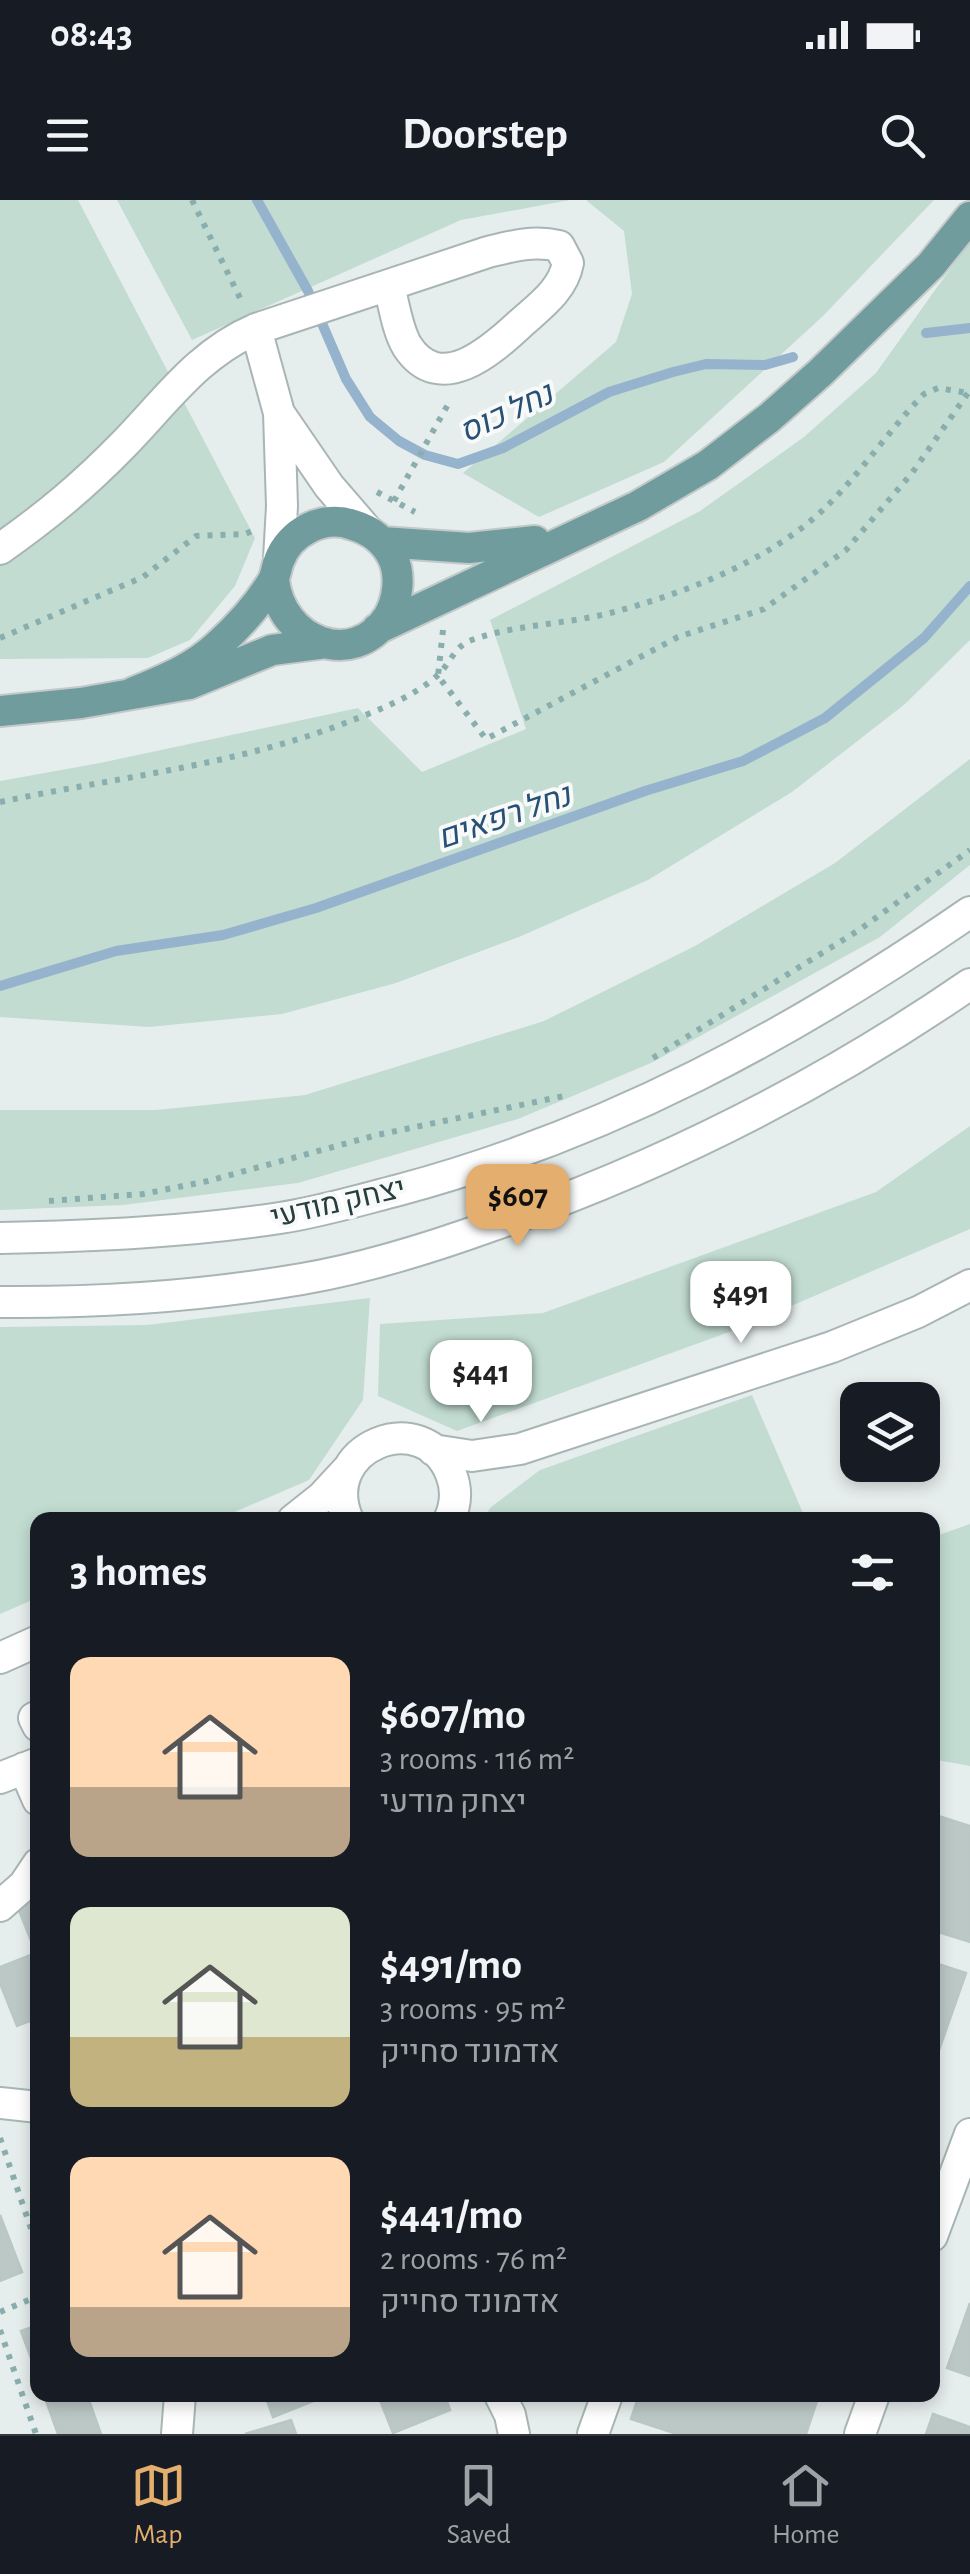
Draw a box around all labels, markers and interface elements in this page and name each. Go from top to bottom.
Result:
text: 08:43 [50,16,133,54]
icon: menu [40,108,95,163]
icon: search [875,108,930,163]
text: Doorstep [402,112,568,157]
water label: נחל כוס [454,377,560,448]
water label: נחל רפאים [433,779,577,855]
pin: $607 [459,1164,577,1249]
street label: יצחק מודעי [268,1173,408,1233]
text: $607 [488,1180,548,1212]
pin: $491 [682,1261,800,1346]
text: $491 [712,1277,770,1309]
pin: $441 [422,1340,540,1425]
text: $441 [452,1356,510,1388]
map controls [840,1382,940,1482]
button: layers [840,1382,940,1482]
icon: filters [845,1545,900,1600]
text: 3 homes [70,1551,207,1593]
text: $607/mo [380,1694,526,1736]
icon: home [150,1697,270,1817]
text: 3 rooms · 116 m² [380,1743,574,1775]
text: יצחק מודעי [380,1786,526,1818]
text: $491/mo [380,1944,522,1986]
icon: home [150,1947,270,2067]
text: 3 rooms · 95 m² [380,1993,566,2025]
text: אדמונד סחייק [380,2036,560,2068]
text: $441/mo [380,2194,523,2236]
icon: home [150,2197,270,2317]
text: 2 rooms · 76 m² [380,2243,567,2275]
text: אדמונד סחייק [380,2286,560,2318]
tab: Map [131,2458,186,2552]
tab: Saved [447,2458,511,2552]
tab: Home [772,2458,839,2552]

